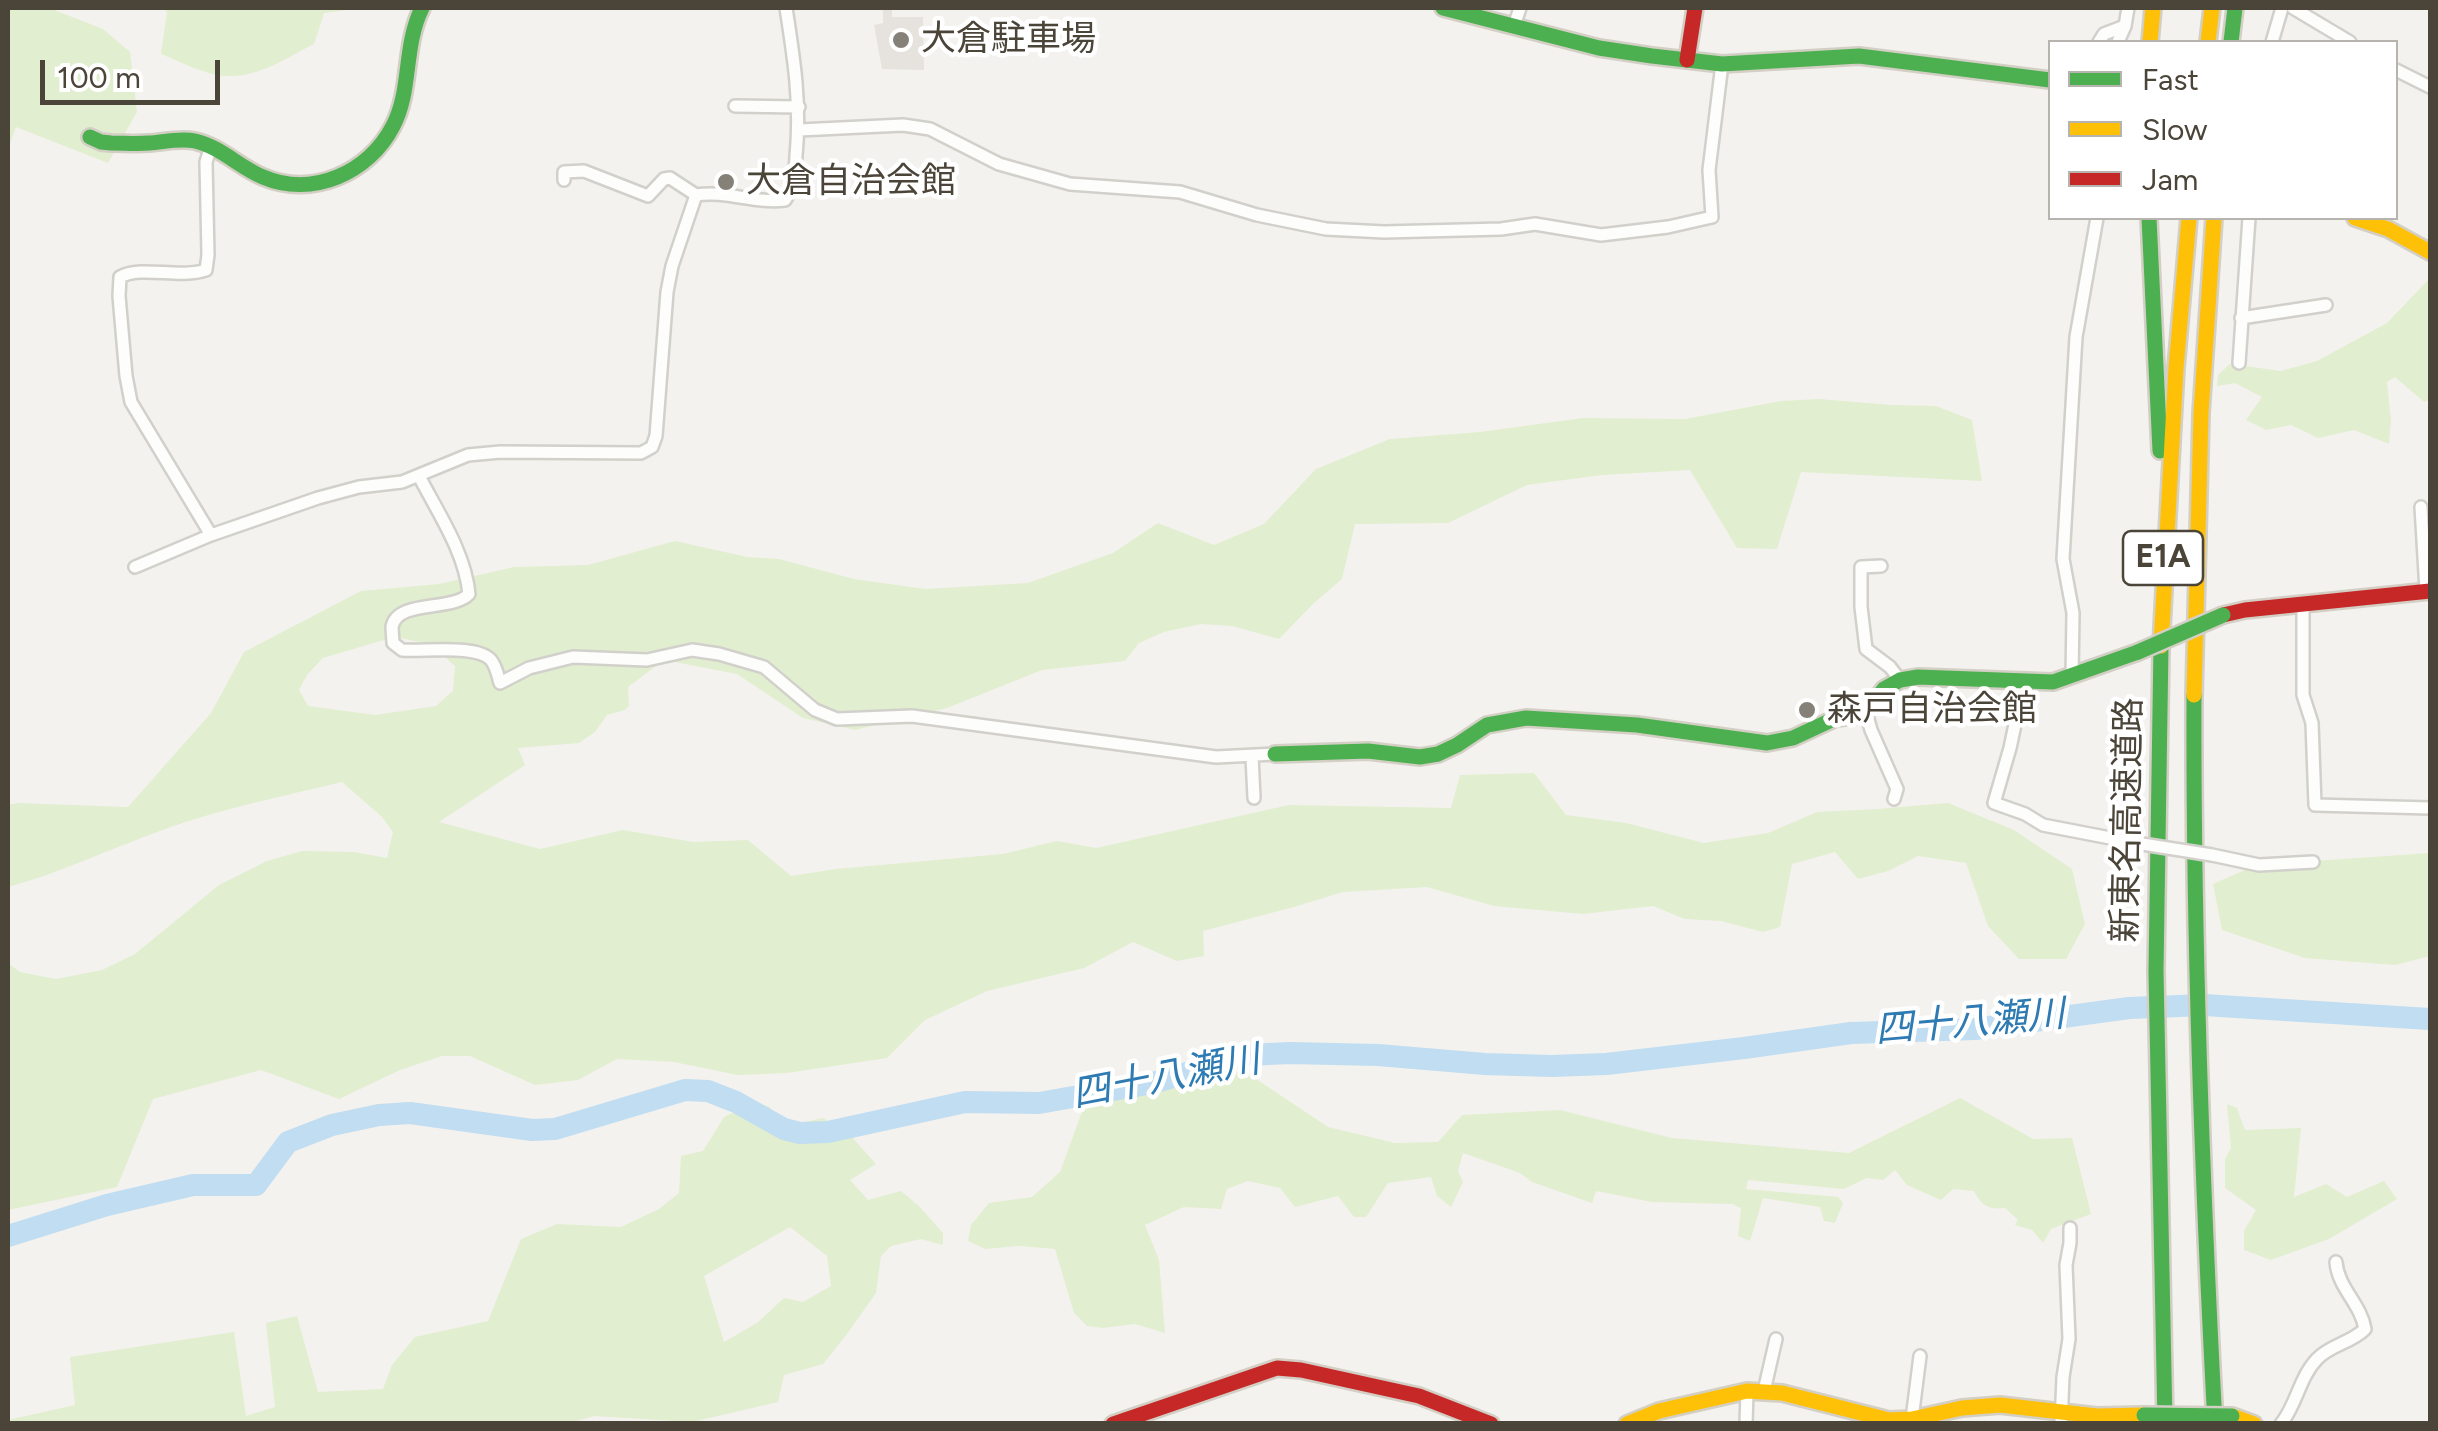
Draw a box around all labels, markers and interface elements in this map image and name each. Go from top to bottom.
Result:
place label: 大倉駐車場 [921,19,1096,61]
marker: 大倉駐車場 [890,29,912,51]
scale bar [45,40,225,102]
legend [2048,40,2398,220]
text: 100 m [57,59,141,96]
text: Fast [2142,61,2199,98]
text: Slow [2142,111,2208,148]
place label: 大倉自治会館 [746,161,956,203]
text: Jam [2142,161,2198,198]
marker: 大倉自治会館 [715,171,737,193]
road number: E1A [2123,531,2203,585]
place label: 森戸自治会館 [1827,689,2037,731]
street label: 新東名高速道路 [2105,697,2151,943]
marker: 森戸自治会館 [1796,699,1818,721]
water label: 四十八瀬川 [1873,992,2067,1054]
water label: 四十八瀬川 [1068,1037,1264,1119]

